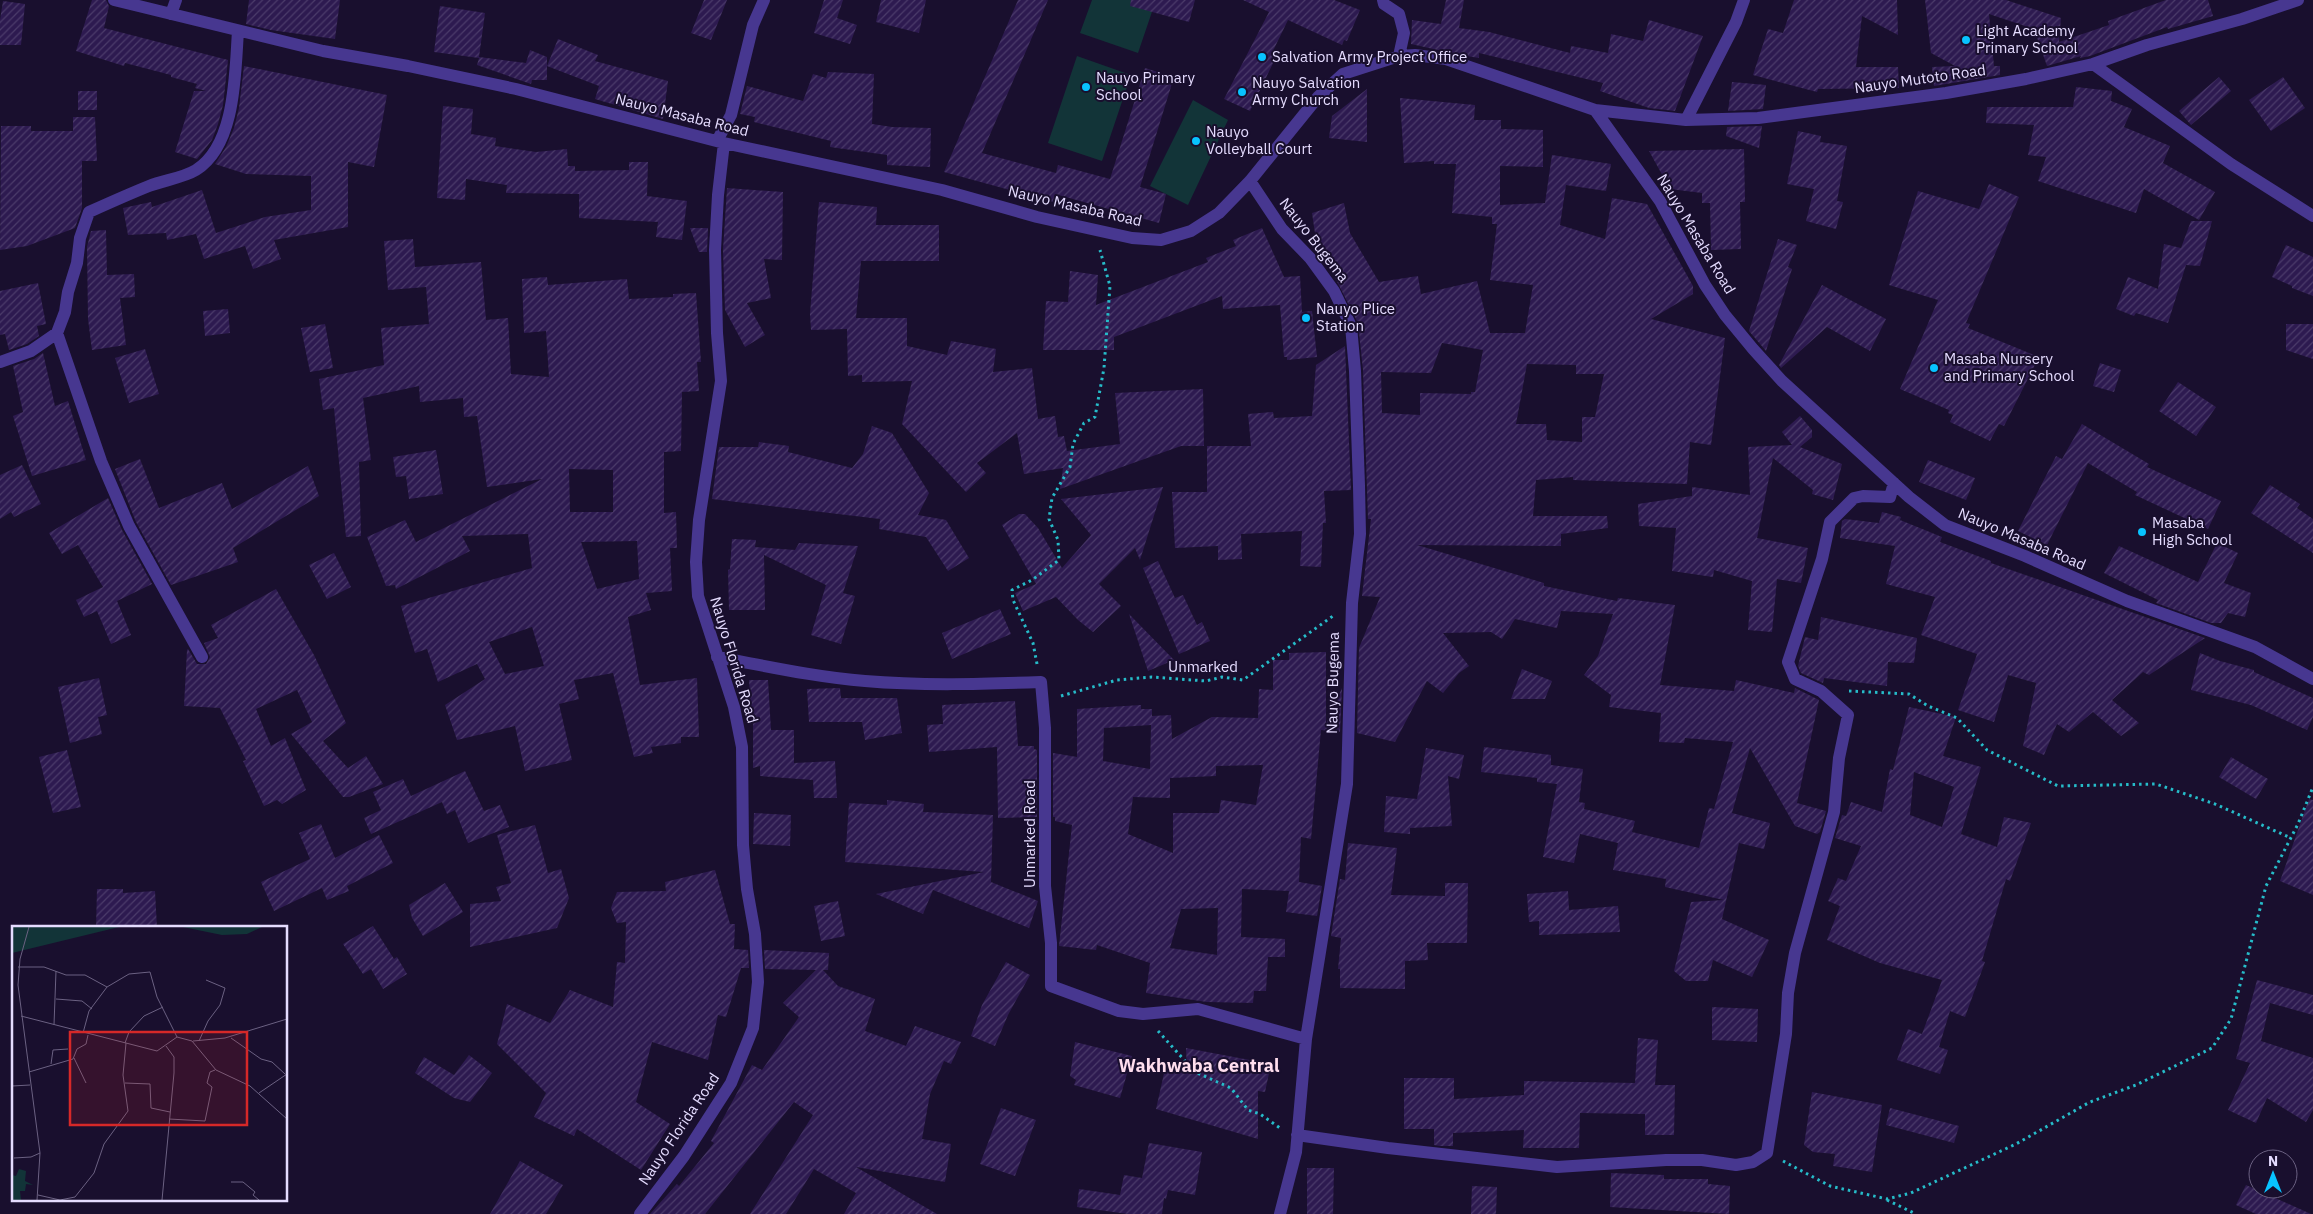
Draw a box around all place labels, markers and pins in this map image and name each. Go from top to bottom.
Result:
place label: Light Academy Primary School [1976,21,2078,57]
marker: Light Academy Primary School [1960,34,1972,46]
place label: Salvation Army Project Office [1272,47,1467,66]
marker: Salvation Army Project Office [1256,51,1268,63]
place label: Nauyo Primary School [1096,68,1195,104]
place label: Nauyo Salvation Army Church [1252,73,1360,109]
marker: Nauyo Primary School [1080,81,1092,93]
marker: Nauyo Salvation Army Church [1236,86,1248,98]
place label: Nauyo Volleyball Court [1206,122,1312,158]
marker: Nauyo Volleyball Court [1190,135,1202,147]
place label: Nauyo Plice Station [1316,299,1395,335]
marker: Nauyo Plice Station [1300,312,1312,324]
place label: Masaba Nursery and Primary School [1944,349,2074,385]
marker: Masaba Nursery and Primary School [1928,362,1940,374]
place label: Masaba High School [2152,513,2232,549]
marker: Masaba High School [2136,526,2148,538]

